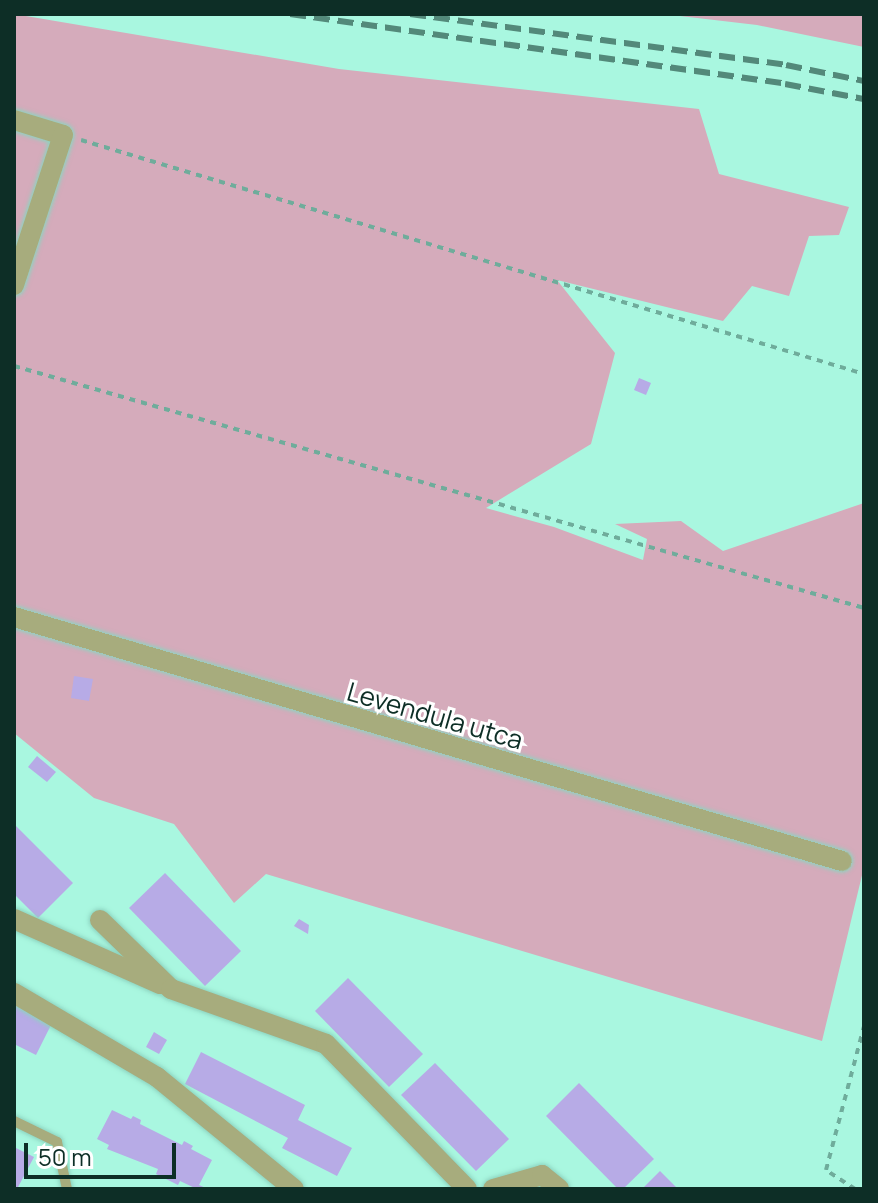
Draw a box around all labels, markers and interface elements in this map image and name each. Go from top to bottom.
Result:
street label: Levendula utca [343,676,527,756]
scale bar [28,1127,180,1177]
text: 50 m [38,1140,92,1173]

